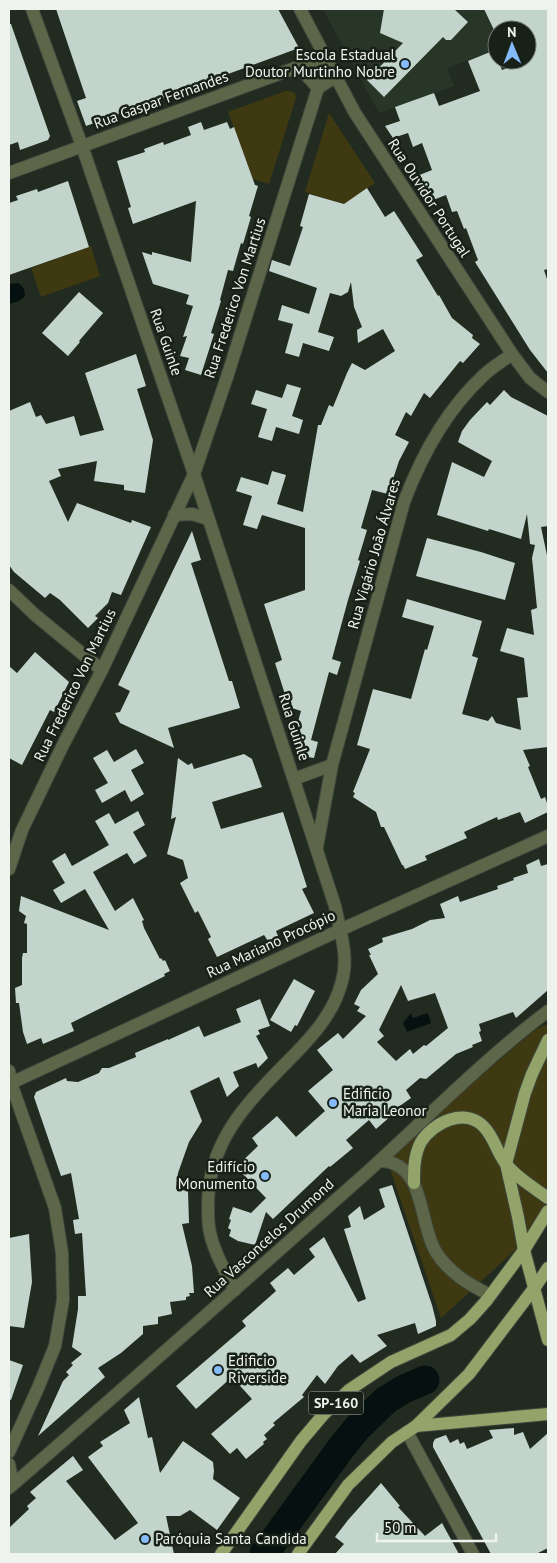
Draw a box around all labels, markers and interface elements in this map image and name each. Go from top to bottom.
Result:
north arrow [487,20,537,70]
text: N [507,23,517,41]
place label: Escola Estadual Doutor Murtinho Nobre [245,45,396,81]
marker: Escola Estadual Doutor Murtinho Nobre [399,58,411,70]
street label: Rua Gaspar Fernandes [91,66,231,133]
street label: Rua Ouvidor Portugal [384,135,475,261]
street label: Rua Frederico Von Martius [200,215,269,381]
street label: Rua Guinle [146,306,187,378]
street label: Rua Vigário João Álvares [343,477,404,631]
street label: Rua Frederico Von Martius [29,605,120,764]
street label: Rua Guinle [275,691,314,763]
street label: Rua Mariano Procópio [203,905,338,982]
place label: Edificio Maria Leonor [343,1084,427,1120]
marker: Edificio Maria Leonor [327,1097,339,1109]
place label: Edifício Monumento [178,1157,255,1193]
marker: Edifício Monumento [259,1170,271,1182]
street label: Rua Vasconcelos Drumond [200,1174,338,1301]
place label: Edificio Riverside [228,1351,287,1387]
marker: Edificio Riverside [212,1364,224,1376]
road number: SP-160 [308,1392,364,1415]
scale bar [377,1510,496,1542]
text: 50 m [384,1518,417,1537]
place label: Paróquia Santa Candida [155,1529,307,1548]
marker: Paróquia Santa Candida [139,1533,151,1545]

